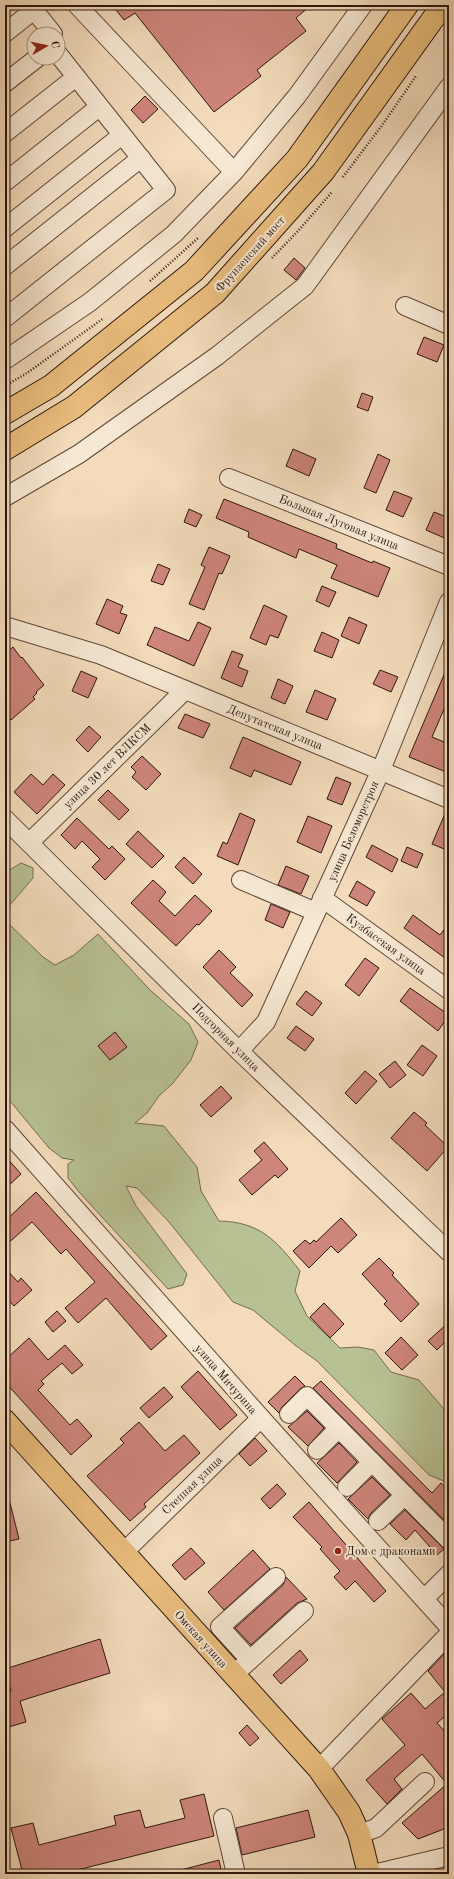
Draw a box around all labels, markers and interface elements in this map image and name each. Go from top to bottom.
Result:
north arrow [26,26,66,66]
text: С [48,40,60,49]
street label: Фрунзенский мост [214,214,288,295]
street label: Большая Луговая улица [277,493,400,553]
street label: Депутатская улица [225,703,324,753]
street label: улица 30 лет ВЛКСМ [62,722,154,811]
street label: улица Беломорстроя [326,779,381,883]
street label: Кузбасская улица [343,912,427,978]
street label: Подгорная улица [189,1001,262,1074]
street label: улица Мичурина [192,1342,259,1417]
street label: Степная улица [160,1454,225,1517]
marker: Дом с драконами [333,1546,343,1556]
place label: Дом с драконами [346,1546,436,1558]
street label: Омская улица [171,1609,229,1671]

